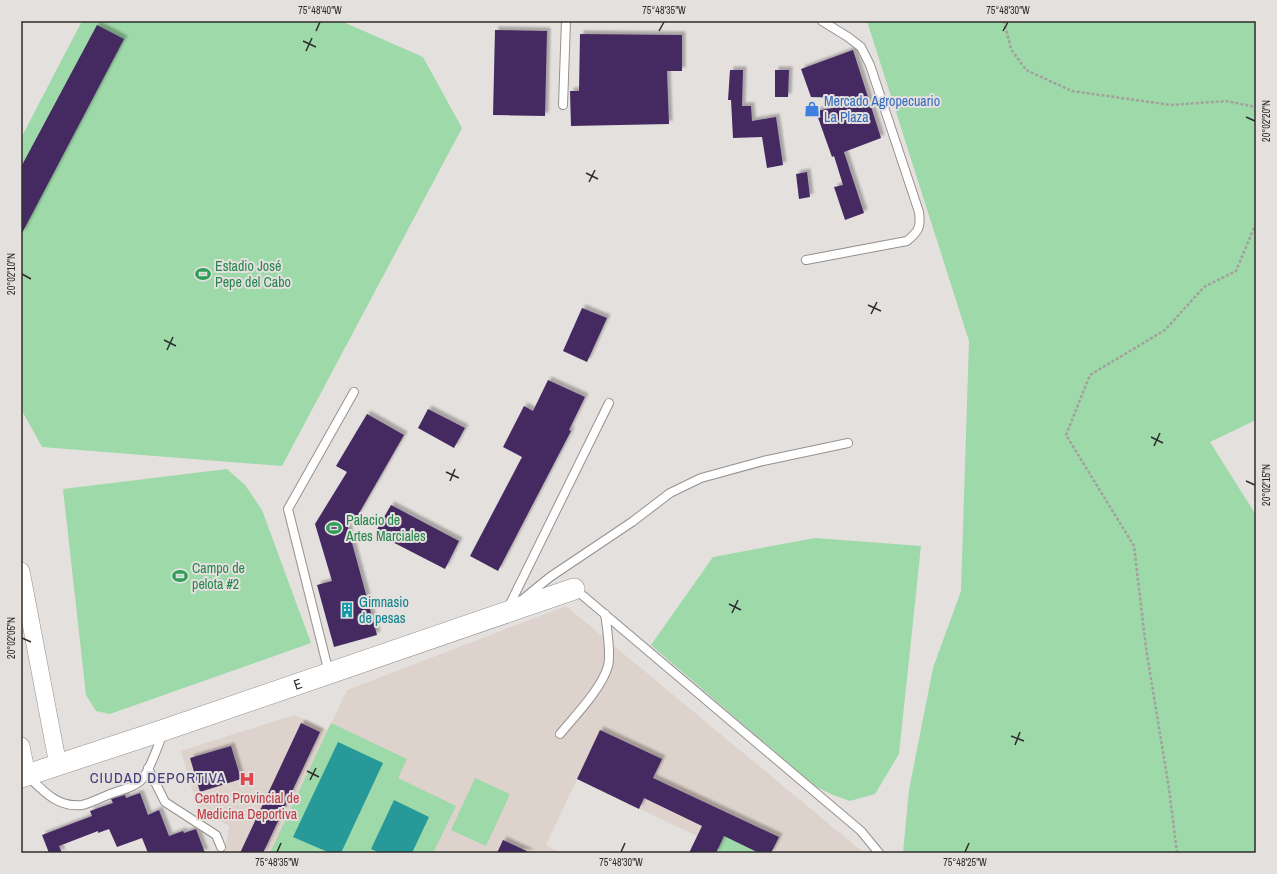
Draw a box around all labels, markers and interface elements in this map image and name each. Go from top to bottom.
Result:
text: 75°48'40"W [298,4,342,17]
text: 75°48'35"W [642,4,686,17]
text: 75°48'30"W [986,4,1030,17]
place label: Mercado Agropecuario La Plaza [824,92,940,126]
shop icon: Mercado Agropecuario La Plaza [803,100,821,118]
text: 20°02'20"N [1260,100,1273,142]
text: 20°02'10"N [5,253,18,295]
place label: Estadio José Pepe del Cabo [215,257,291,291]
sports icon: Estadio José Pepe del Cabo [194,265,212,283]
text: 20°02'15"N [1260,464,1273,506]
place label: Palacio de Artes Marciales [345,511,426,545]
sports icon: Palacio de Artes Marciales [325,519,343,537]
place label: Campo de pelota #2 [192,559,245,593]
sports icon: Campo de pelota #2 [171,567,189,585]
place label: Gimnasio de pesas [359,593,409,627]
building icon: Gimnasio de pesas [338,601,356,619]
text: 20°02'05"N [5,617,18,659]
street label: E [291,674,304,694]
district label: CIUDAD DEPORTIVA [90,767,226,788]
hospital icon: Centro Provincial de Medicina Deportiva [238,770,256,788]
place label: Centro Provincial de Medicina Deportiva [195,789,299,823]
text: 75°48'35"W [255,856,299,869]
text: 75°48'30"W [599,856,643,869]
text: 75°48'25"W [943,856,987,869]

